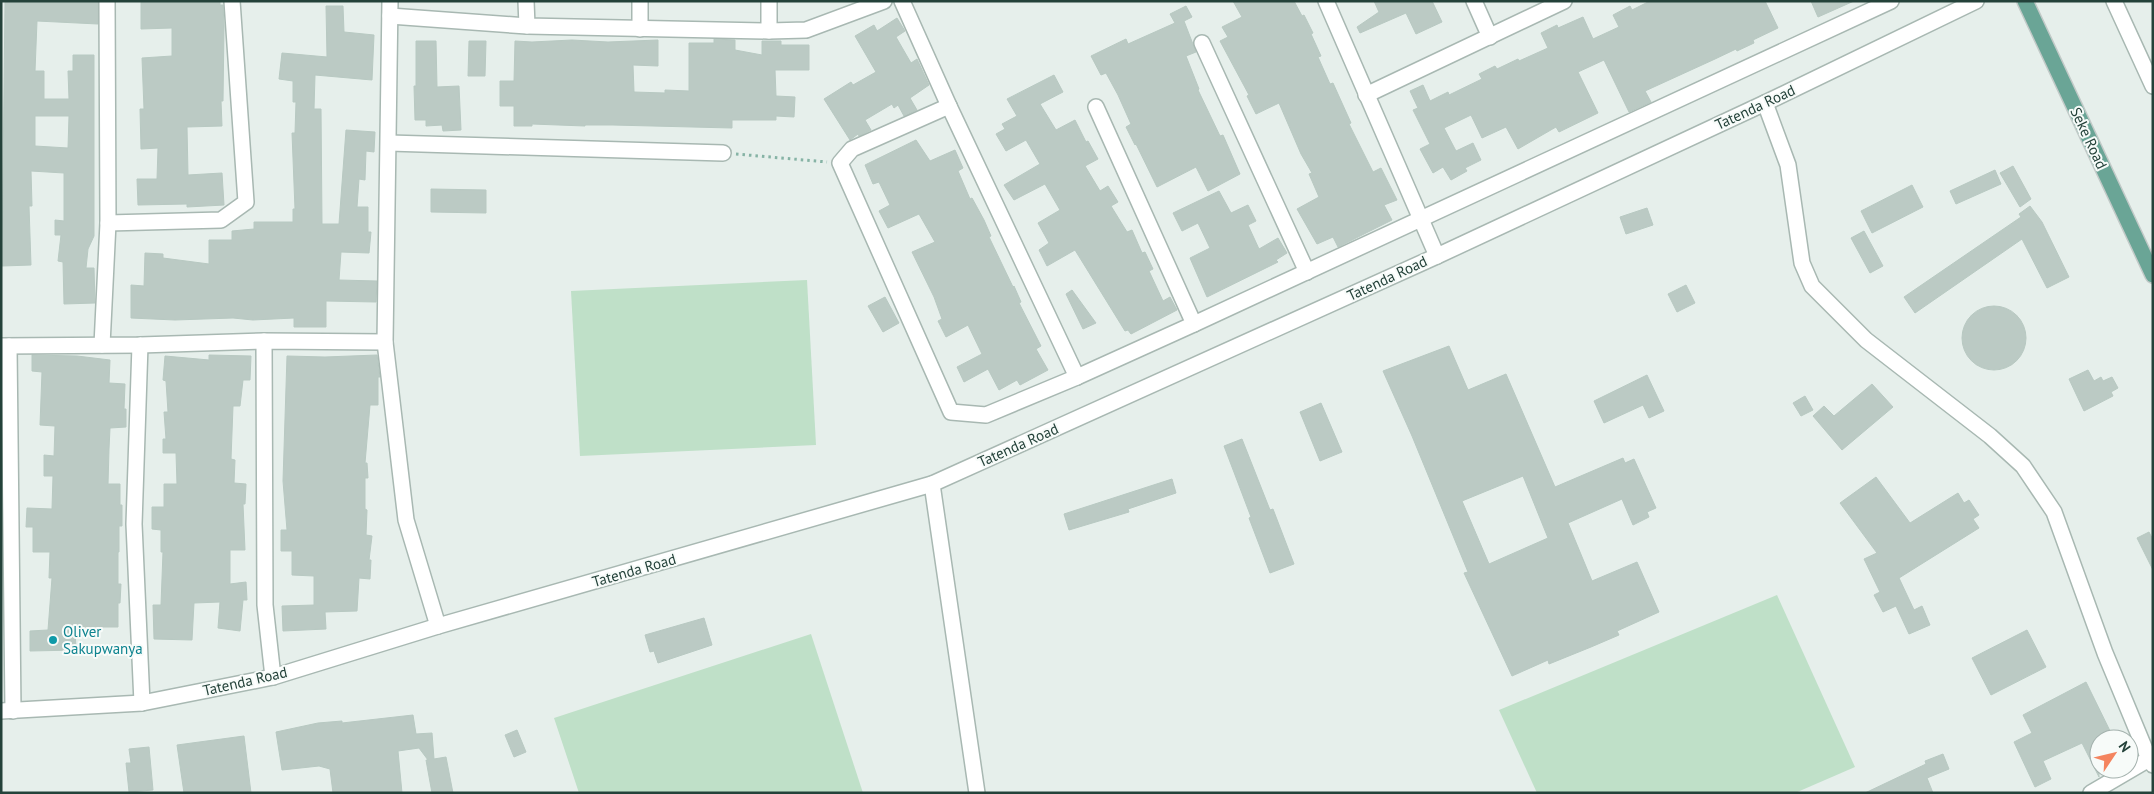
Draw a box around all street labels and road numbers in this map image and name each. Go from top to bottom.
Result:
street label: Tatenda Road [1712,80,1798,134]
street label: Seke Road [2066,104,2112,172]
street label: Tatenda Road [1344,251,1430,305]
street label: Tatenda Road [975,419,1061,471]
street label: Tatenda Road [590,549,678,591]
street label: Tatenda Road [201,662,289,700]

